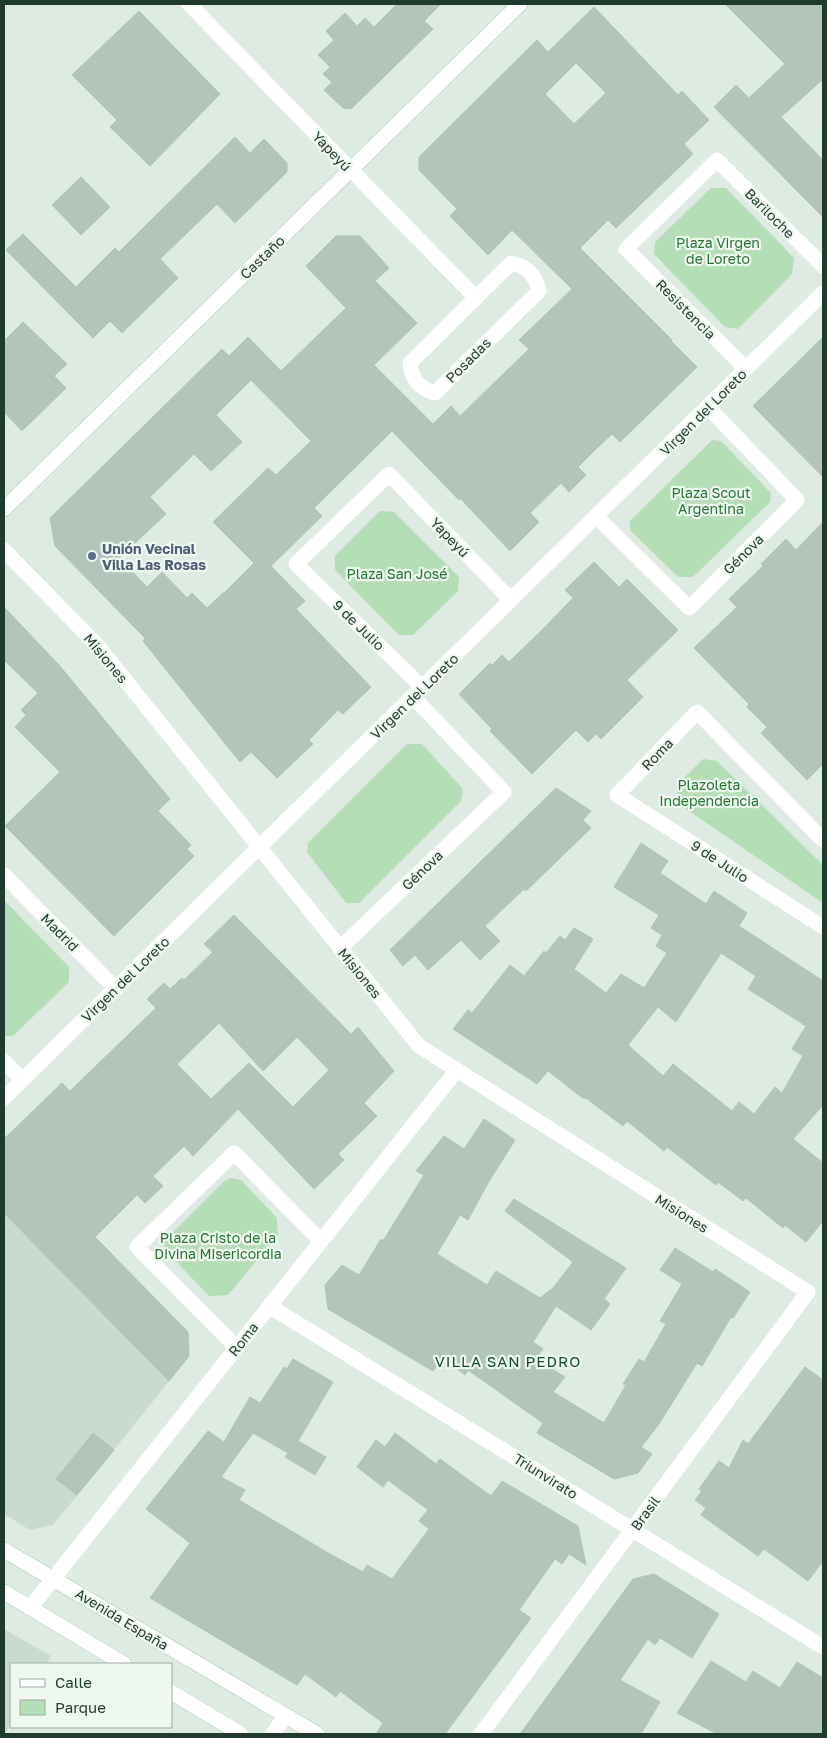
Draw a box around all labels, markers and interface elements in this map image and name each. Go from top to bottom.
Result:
street label: Yapeyú [309,128,355,174]
street label: Bariloche [742,185,798,241]
street label: Castaño [236,232,288,282]
park label: Plaza Virgen de Loreto [676,234,760,267]
street label: Resistencia [653,276,719,342]
street label: Posadas [442,334,494,386]
street label: Virgen del Loreto [656,365,750,459]
park label: Plaza Scout Argentina [671,484,751,517]
street label: Yapeyú [427,514,473,560]
street label: Génova [719,530,767,578]
place label: Unión Vecinal Villa Las Rosas [102,540,206,573]
marker: Unión Vecinal Villa Las Rosas [86,550,98,562]
park label: Plaza San José [347,565,447,582]
street label: 9 de Julio [330,596,388,654]
street label: Misiones [80,630,132,686]
street label: Virgen del Loreto [366,650,462,742]
street label: Roma [638,734,676,774]
park label: Plazoleta Independencia [659,776,759,809]
street label: 9 de Julio [688,836,752,886]
street label: Génova [398,846,446,894]
street label: Madrid [38,910,82,954]
street label: Virgen del Loreto [77,933,173,1025]
street label: Misiones [335,945,385,1001]
street label: Misiones [652,1190,712,1236]
park label: Plaza Cristo de la Divina Misericordia [154,1229,282,1262]
street label: Roma [225,1319,261,1359]
district label: VILLA SAN PEDRO [435,1352,581,1370]
street label: Triunvirato [511,1450,581,1502]
street label: Brasil [627,1493,663,1533]
street label: Avenida España [72,1585,172,1653]
legend [10,1663,172,1728]
text: Calle [55,1673,92,1691]
text: Parque [55,1698,106,1716]

